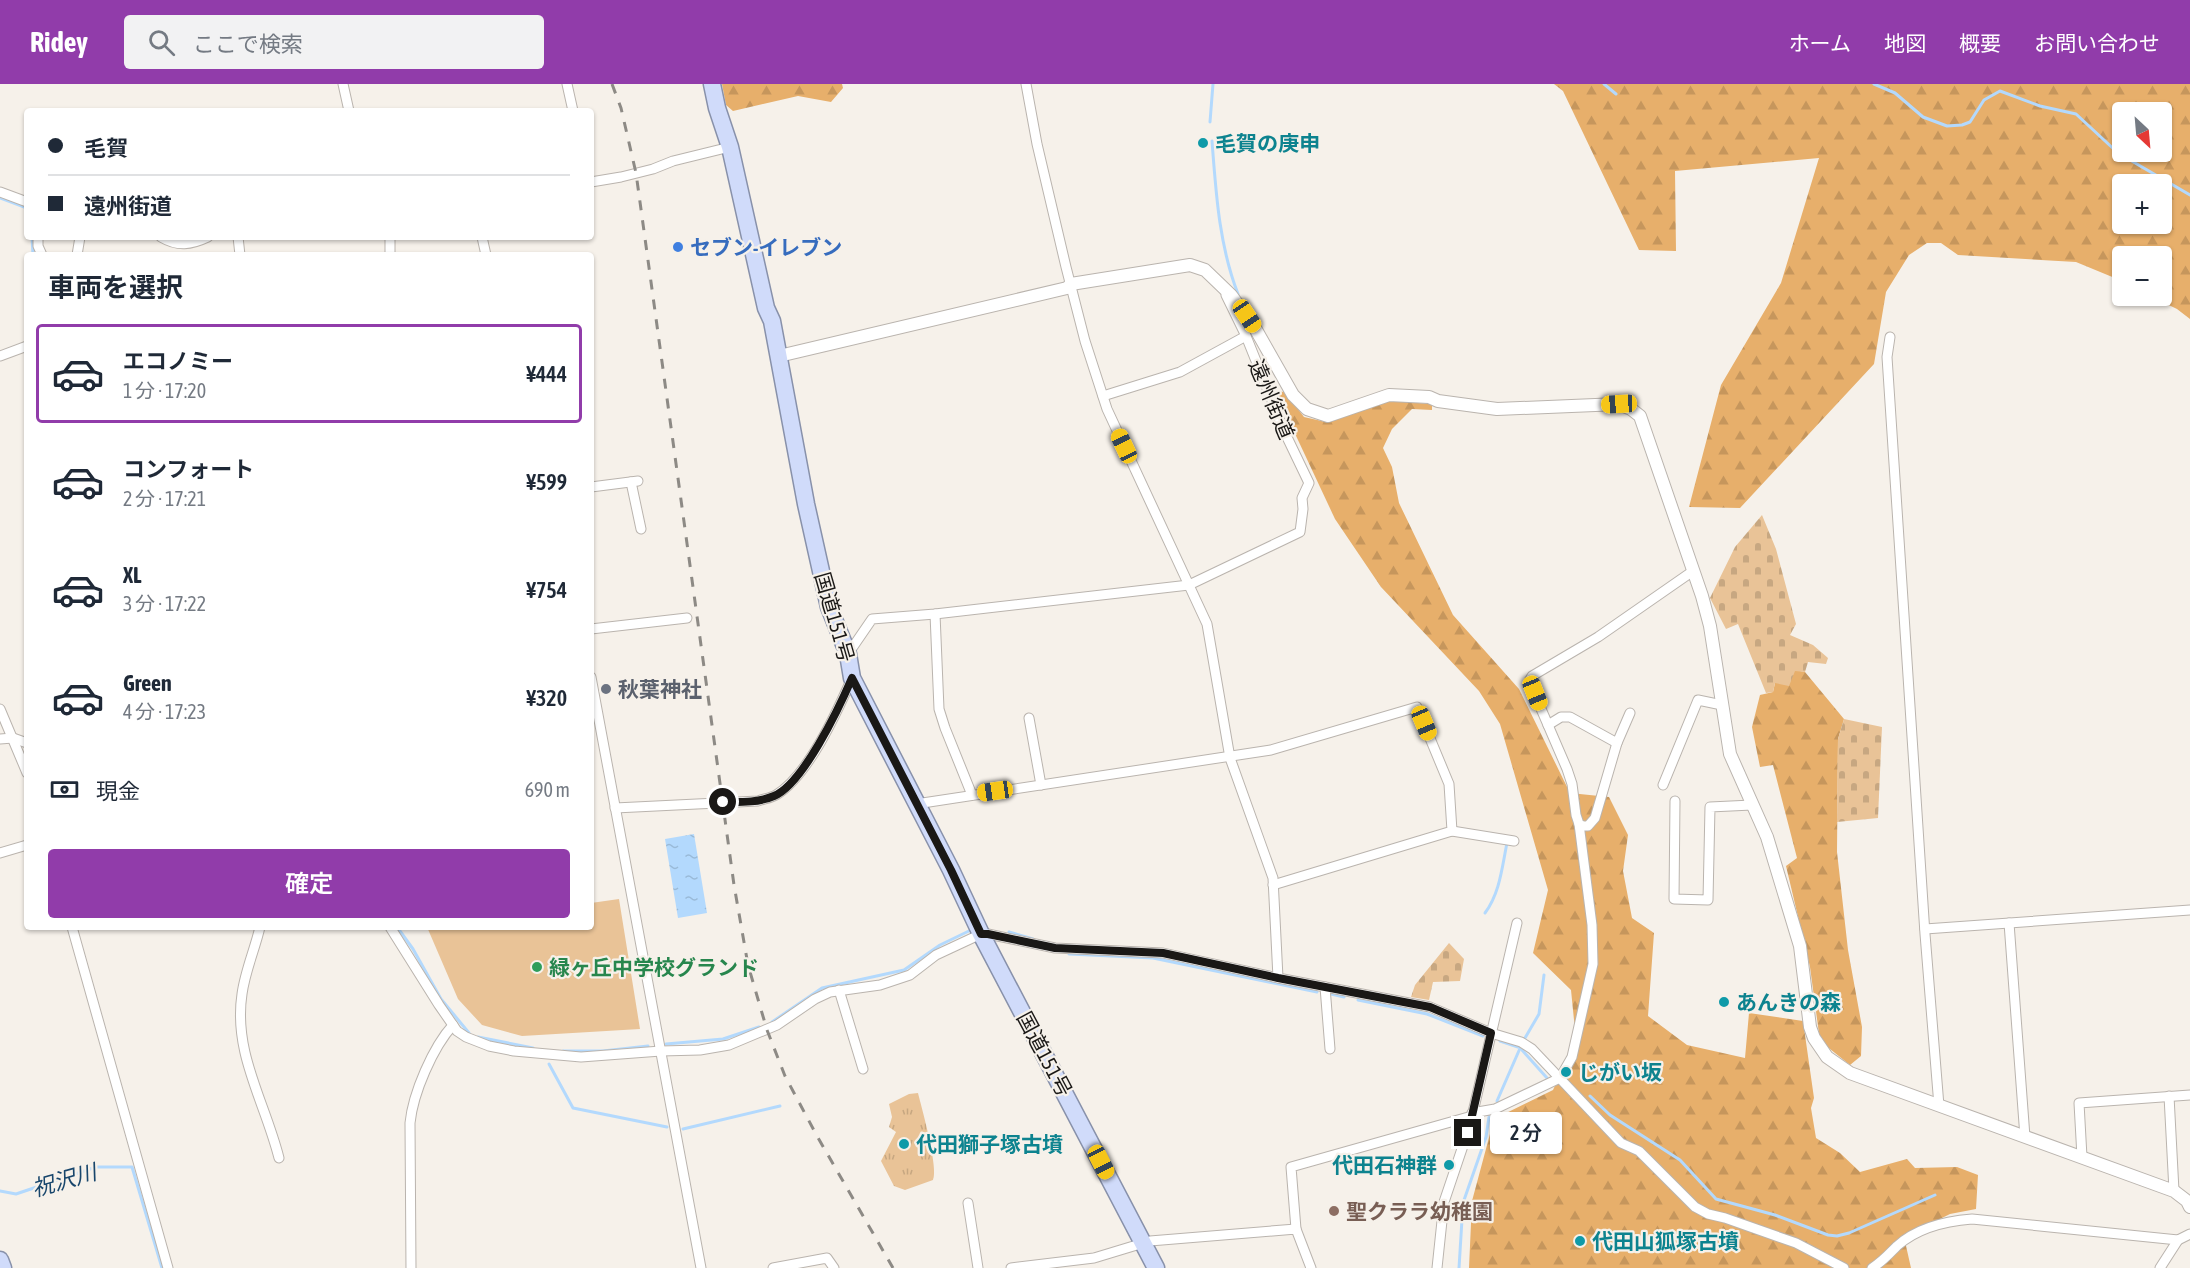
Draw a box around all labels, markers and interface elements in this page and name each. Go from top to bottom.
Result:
search box [124,15,544,69]
text: Ridey [30,26,88,58]
icon: search [145,26,178,59]
text: ここで検索 [193,31,303,57]
text: ホーム [1789,31,1851,55]
text: 地図 [1884,31,1926,55]
text: 概要 [1959,31,2001,55]
text: お問い合わせ [2034,31,2160,55]
north arrow [2112,102,2172,162]
map controls [2112,102,2172,306]
place label: 毛賀の庚申 [1215,131,1320,155]
text: 毛賀 [84,135,128,161]
marker: 毛賀の庚申 [1196,136,1210,150]
button: + [2112,174,2172,234]
text: 遠州街道 [84,193,172,219]
place label: セブン-イレブン [690,235,842,259]
marker: セブン-イレブン [671,240,685,254]
button: − [2112,246,2172,306]
text: 車両を選択 [48,272,183,303]
car [1229,296,1265,336]
icon: car [51,347,105,401]
text: エコノミー [123,348,233,374]
street label: 遠州街道 [1245,356,1299,442]
text: ¥444 [526,361,567,387]
text: 1 分 · 17:20 [123,379,206,402]
car [1601,394,1637,414]
car [1108,426,1140,466]
icon: car [51,455,105,509]
text: コンフォート [123,456,254,482]
text: ¥599 [526,469,567,495]
text: 2 分 · 17:21 [123,487,206,510]
text: XL [123,562,141,588]
icon: car [51,563,105,617]
street label: 国道151号 [811,569,859,665]
text: ¥754 [526,577,567,603]
text: 3 分 · 17:22 [123,592,206,615]
text: Green [123,670,172,696]
icon: car [51,671,105,725]
car [1520,673,1550,713]
place label: 秋葉神社 [618,677,702,701]
marker: 秋葉神社 [599,682,613,696]
text: ¥320 [526,685,567,711]
text: 4 分 · 17:23 [123,700,206,723]
car [1409,703,1439,743]
icon: cash [48,773,81,806]
text: 現金 [96,778,140,804]
text: 690 m [525,778,570,801]
car [976,780,1014,802]
route start [709,788,736,815]
button: 確定 [48,849,570,918]
place label: 緑ヶ丘中学校グランド [549,955,759,979]
marker: 緑ヶ丘中学校グランド [530,960,544,974]
place label: あんきの森 [1736,990,1841,1014]
marker: あんきの森 [1717,995,1731,1009]
street label: 国道151号 [1013,1007,1077,1101]
place label: じがい坂 [1578,1060,1662,1084]
marker: じがい坂 [1559,1065,1573,1079]
callout: 2 分 [1489,1112,1561,1154]
route end [1454,1119,1481,1146]
text: 2 分 [1510,1121,1542,1144]
place label: 代田獅子塚古墳 [916,1132,1063,1156]
marker: 代田獅子塚古墳 [897,1137,911,1151]
car [1085,1142,1117,1182]
place label: 代田石神群 [1332,1153,1437,1177]
water label: 祝沢川 [29,1158,101,1202]
marker: 代田石神群 [1442,1158,1456,1172]
place label: 聖クララ幼稚園 [1346,1199,1493,1223]
marker: 聖クララ幼稚園 [1327,1204,1341,1218]
place label: 代田山狐塚古墳 [1592,1229,1739,1253]
marker: 代田山狐塚古墳 [1573,1234,1587,1248]

